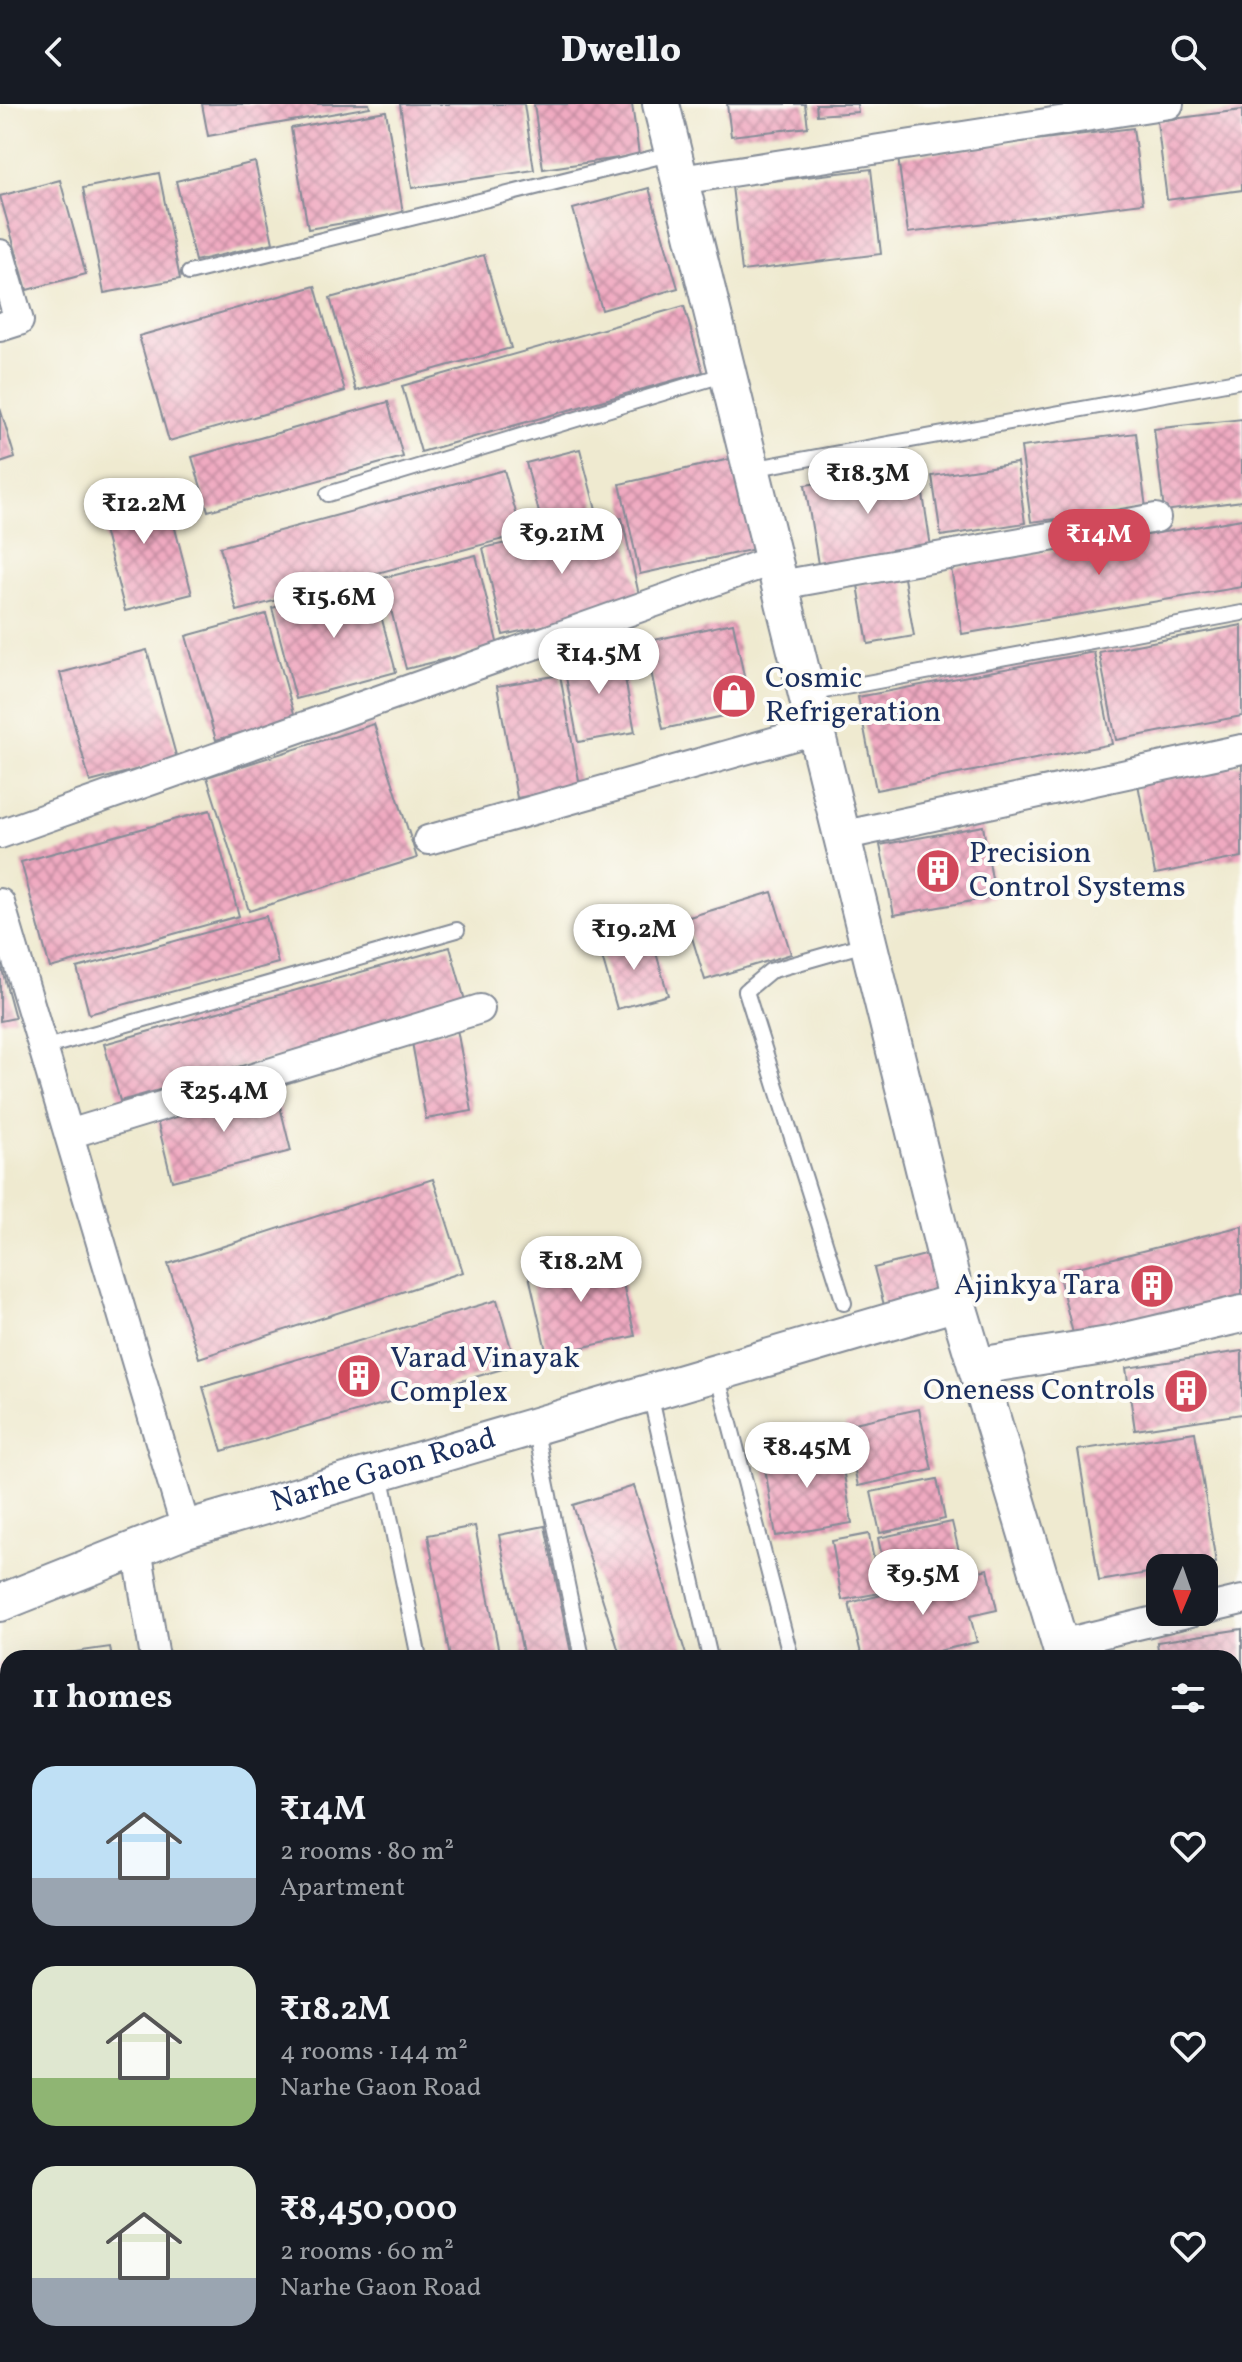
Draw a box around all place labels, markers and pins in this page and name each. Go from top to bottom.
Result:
pin: ₹18.3M [803,448,933,516]
pin: ₹12.2M [79,478,209,546]
pin: ₹9.21M [497,508,627,576]
pin: ₹14M [1052,509,1146,577]
pin: ₹15.6M [269,572,399,640]
pin: ₹14.5M [534,628,664,696]
place label: Cosmic Refrigeration [765,658,941,734]
shop icon: Cosmic Refrigeration [710,672,758,720]
place label: Precision Control Systems [969,833,1186,909]
building icon: Precision Control Systems [914,847,962,895]
pin: ₹19.2M [569,904,699,972]
pin: ₹25.4M [159,1066,289,1134]
pin: ₹18.2M [516,1236,646,1304]
building icon: Ajinkya Tara [1128,1262,1176,1310]
place label: Ajinkya Tara [954,1265,1121,1307]
place label: Varad Vinayak Complex [390,1338,580,1414]
building icon: Varad Vinayak Complex [335,1352,383,1400]
building icon: Oneness Controls [1162,1367,1210,1415]
place label: Oneness Controls [923,1370,1155,1412]
pin: ₹8.45M [742,1422,872,1490]
pin: ₹9.5M [867,1549,979,1617]

